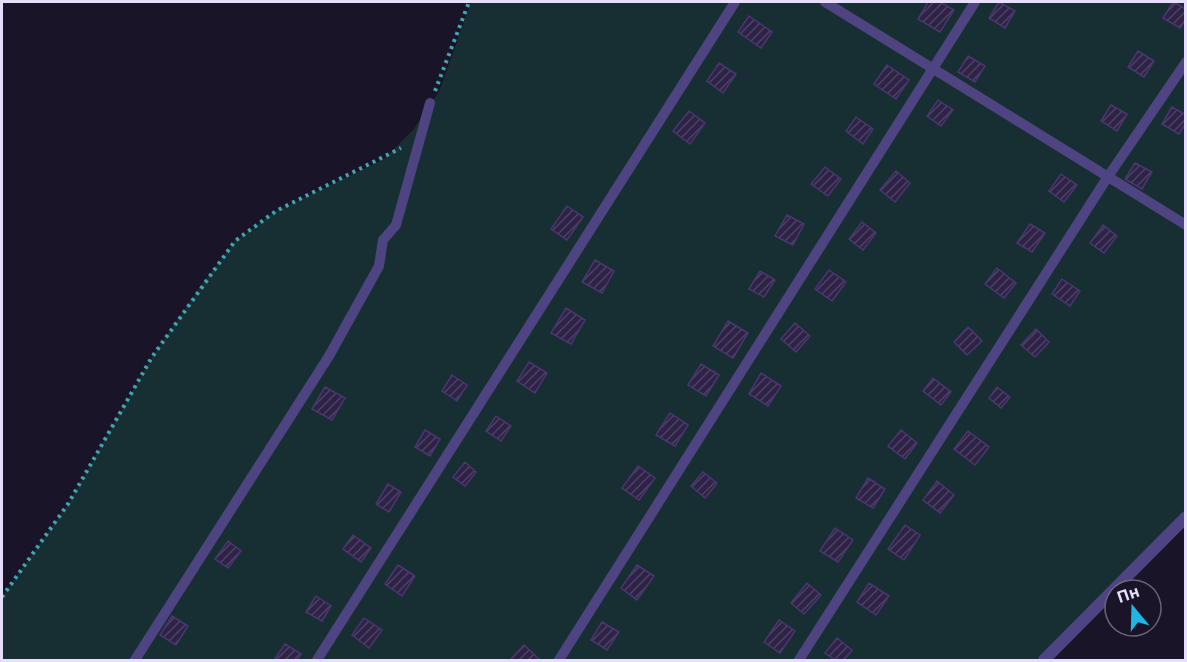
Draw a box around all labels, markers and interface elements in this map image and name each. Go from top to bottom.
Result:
north arrow [1103,578,1163,638]
text: Пн [1114,580,1142,608]

